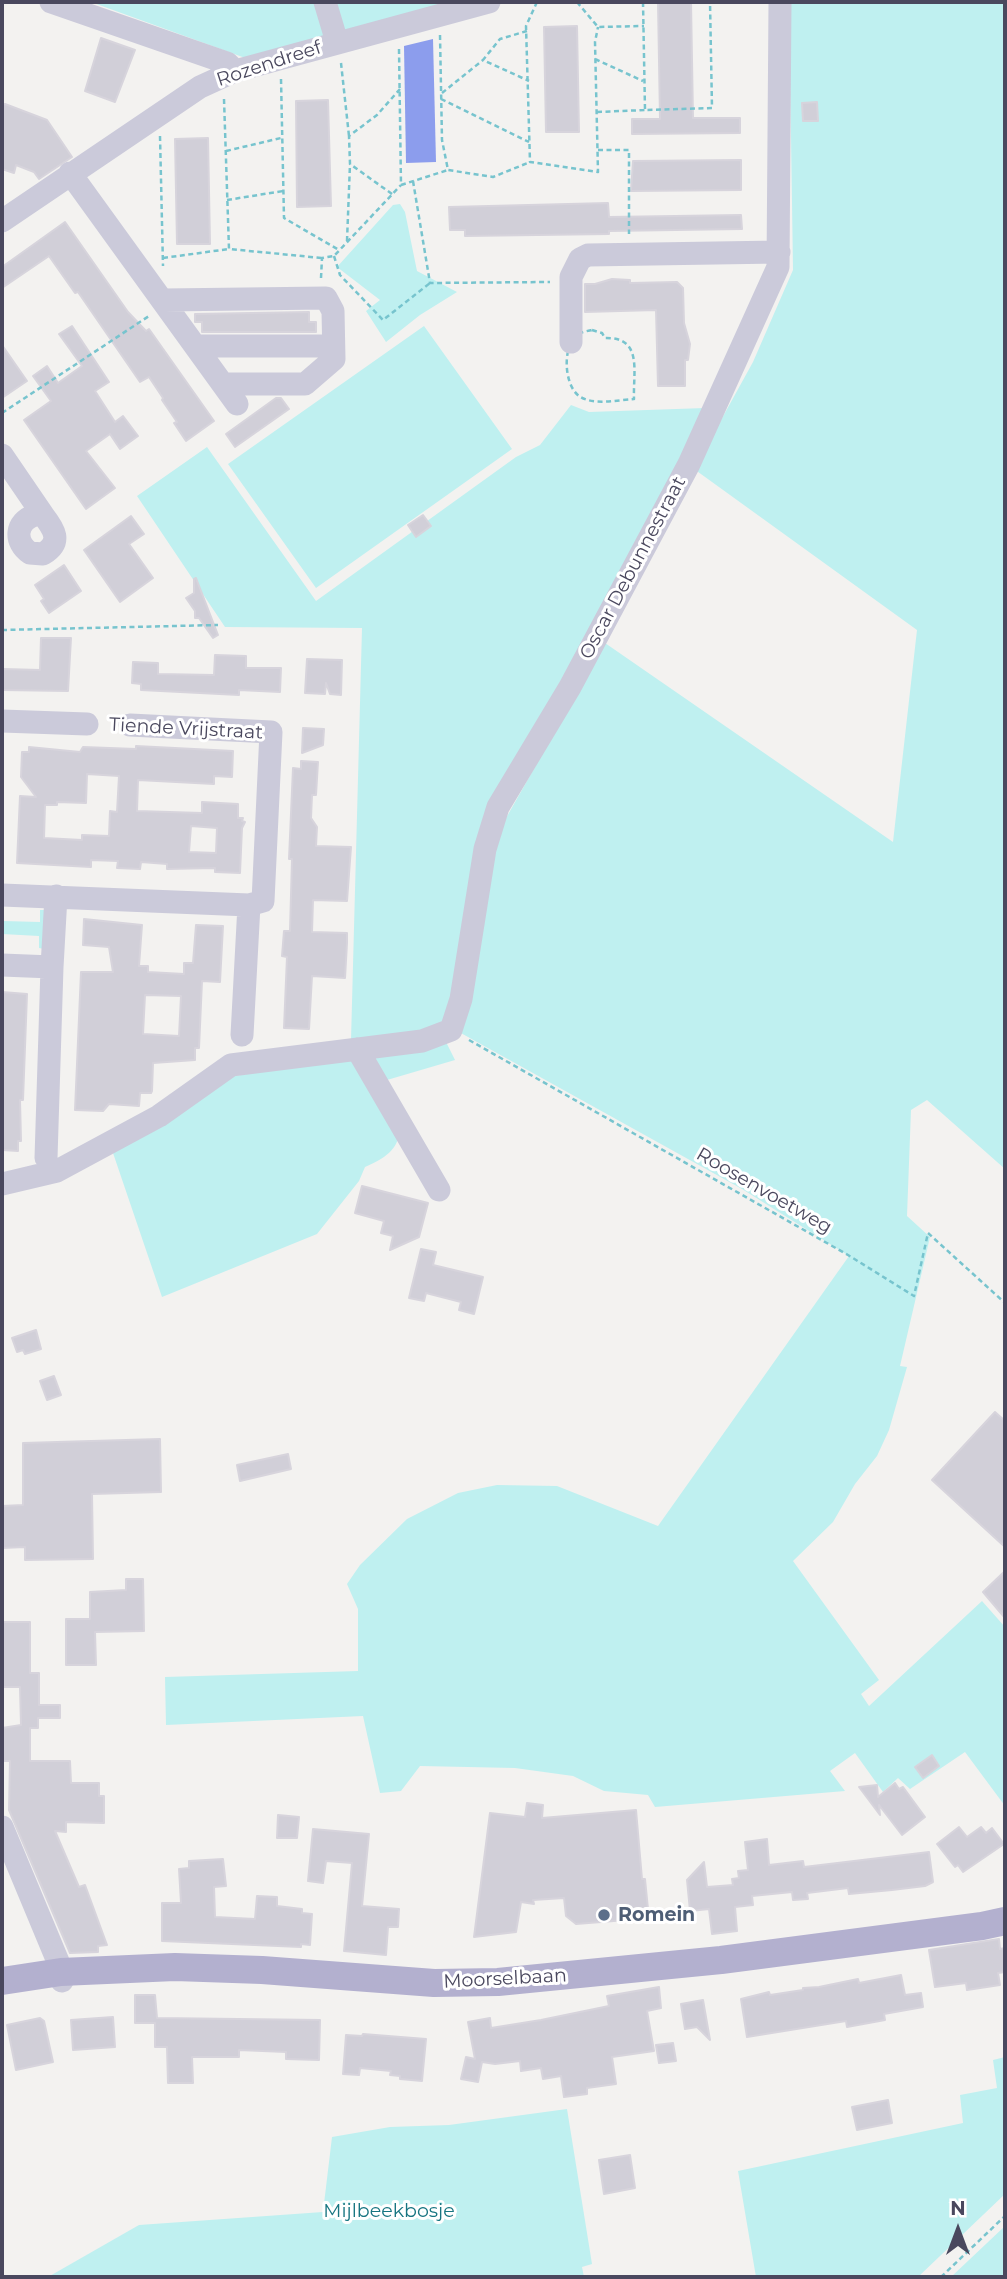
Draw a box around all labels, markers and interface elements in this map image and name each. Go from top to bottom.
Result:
street label: Rozendreef [214,36,324,92]
street label: Oscar Debunnestraat [575,473,691,663]
street label: Tiende Vrijstraat [108,714,264,744]
street label: Roosenvoetweg [692,1143,836,1239]
place label: Romein [618,1904,695,1926]
marker: Romein [596,1907,612,1923]
street label: Moorselbaan [443,1964,567,1994]
north arrow [923,2195,993,2265]
text: N [950,2197,966,2220]
park label: Mijlbeekbosje [323,2200,455,2222]

